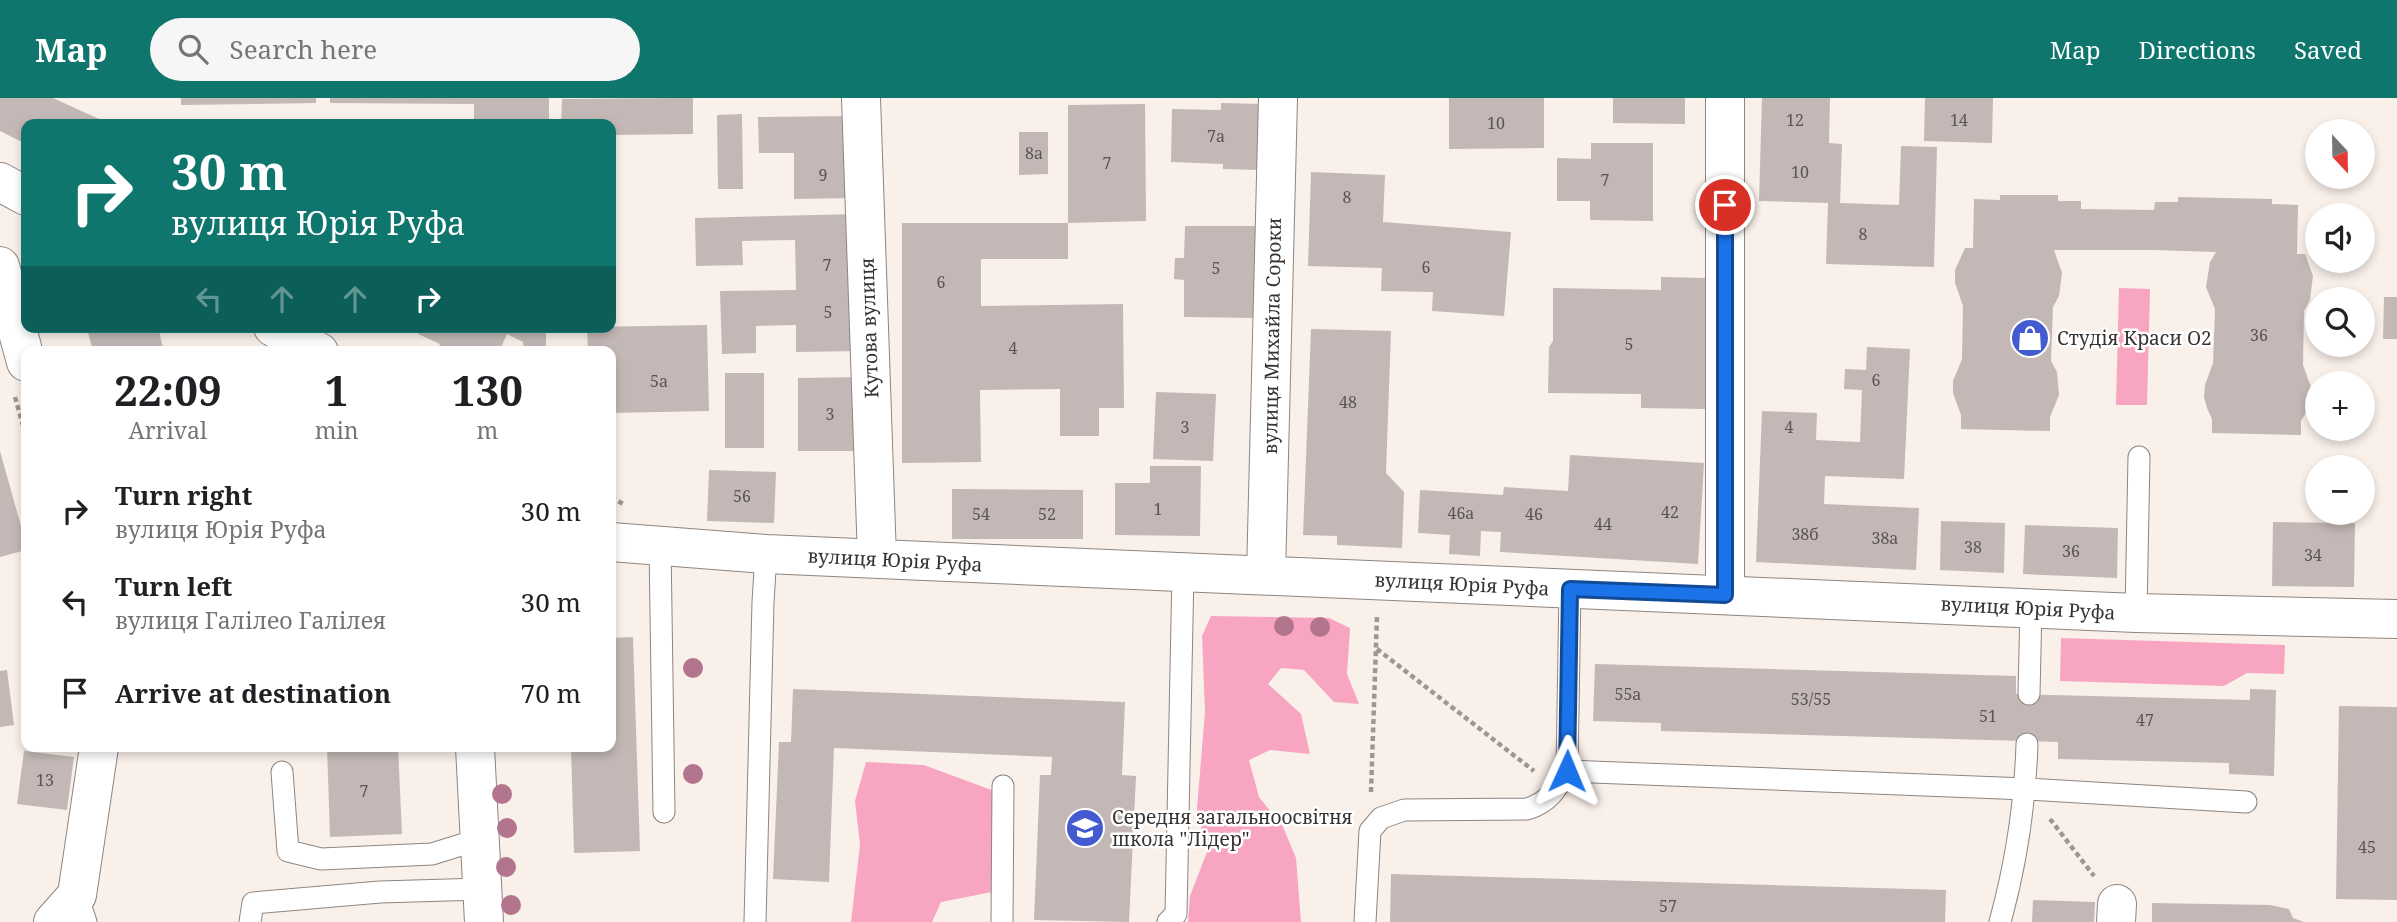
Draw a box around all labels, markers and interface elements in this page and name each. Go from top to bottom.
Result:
search box [150,18,640,81]
text: Map [35,27,108,72]
icon: search [174,30,212,68]
text: Search here [230,31,377,67]
text: Map [2050,33,2101,66]
text: Directions [2139,33,2256,66]
text: Saved [2294,33,2362,66]
house number: 12 [1786,109,1804,131]
house number: 14 [1950,109,1968,131]
house number: 10 [1487,112,1505,134]
north arrow [2305,119,2375,189]
map controls [2305,119,2375,525]
house number: 7а [1207,125,1225,147]
text: 30 m [171,138,287,204]
house number: 8а [1025,142,1043,164]
icon: right [56,147,147,238]
house number: 7 [1103,152,1112,174]
house number: 10 [1791,161,1809,183]
house number: 9 [819,164,827,186]
house number: 7 [1601,169,1610,191]
pin [1695,175,1755,235]
house number: 8 [1343,186,1352,208]
icon: arrive [1706,186,1744,224]
text: вулиця Юрія Руфа [171,201,466,244]
button: sound [2305,203,2375,273]
street label: вулиця Михайла Сороки [1257,217,1287,455]
house number: 8 [1859,223,1868,245]
house number: 7 [823,254,832,276]
house number: 6 [1422,256,1431,278]
street label: Кутова вулиця [854,257,884,399]
house number: 5 [1212,257,1220,279]
house number: 6 [937,271,946,293]
icon: left [190,280,228,318]
icon: ahead [263,280,301,318]
icon: ahead [336,280,374,318]
icon: right [409,280,447,318]
button: search [2305,287,2375,357]
house number: 5 [824,301,832,323]
shop icon: Студія Краси O2 [2009,317,2051,359]
house number: 36 [2250,324,2268,346]
place label: Студія Краси O2 [2057,325,2212,351]
house number: 5 [1625,333,1633,355]
house number: 4 [1009,337,1018,359]
text: 22:09 [114,361,222,418]
text: 1 [325,361,349,418]
text: 130 [452,361,523,418]
house number: 6 [1872,369,1881,391]
house number: 5а [650,370,668,392]
button: + [2305,371,2375,441]
house number: 48 [1339,391,1357,413]
house number: 3 [826,403,835,425]
text: Arrival [129,414,207,446]
text: min [315,414,359,446]
text: m [476,414,498,446]
house number: 3 [1181,416,1190,438]
house number: 4 [1785,416,1794,438]
button: − [2305,455,2375,525]
text: Turn right [115,477,252,513]
house number: 56 [733,485,751,507]
icon: right [56,492,94,530]
text: 30 m [521,493,581,529]
house number: 1 [1154,498,1162,520]
house number: 42 [1661,501,1679,523]
house number: 46а [1447,502,1475,524]
house number: 54 [972,503,990,525]
house number: 52 [1038,503,1056,525]
house number: 46 [1525,503,1543,525]
text: вулиця Юрія Руфа [115,513,327,545]
house number: 44 [1594,513,1612,535]
house number: 38б [1791,523,1819,545]
house number: 38а [1871,527,1899,549]
house number: 38 [1964,536,1982,558]
house number: 36 [2062,540,2080,562]
street label: вулиця Юрія Руфа [807,542,983,578]
house number: 34 [2304,544,2322,566]
street label: вулиця Юрія Руфа [1374,566,1550,602]
text: Turn left [115,568,232,604]
icon: left [56,583,94,621]
text: 30 m [521,584,581,620]
street label: вулиця Юрія Руфа [1940,590,2116,626]
text: вулиця Галілео Галілея [115,604,386,636]
icon: arrive [56,674,94,712]
text: Arrive at destination [115,675,391,711]
text: 70 m [521,675,581,711]
house number: 55а [1614,683,1642,705]
house number: 53/55 [1791,688,1831,710]
house number: 51 [1979,705,1997,727]
house number: 47 [2136,709,2154,731]
position arrow [1530,734,1604,808]
house number: 13 [36,769,54,791]
house number: 7 [360,780,369,802]
place label: Середня загальноосвітня школа "Лідер" [1112,804,1353,852]
school or university icon: Середня загальноосвітня школа "Лідер" [1064,807,1106,849]
house number: 45 [2358,836,2376,858]
house number: 57 [1659,895,1677,917]

